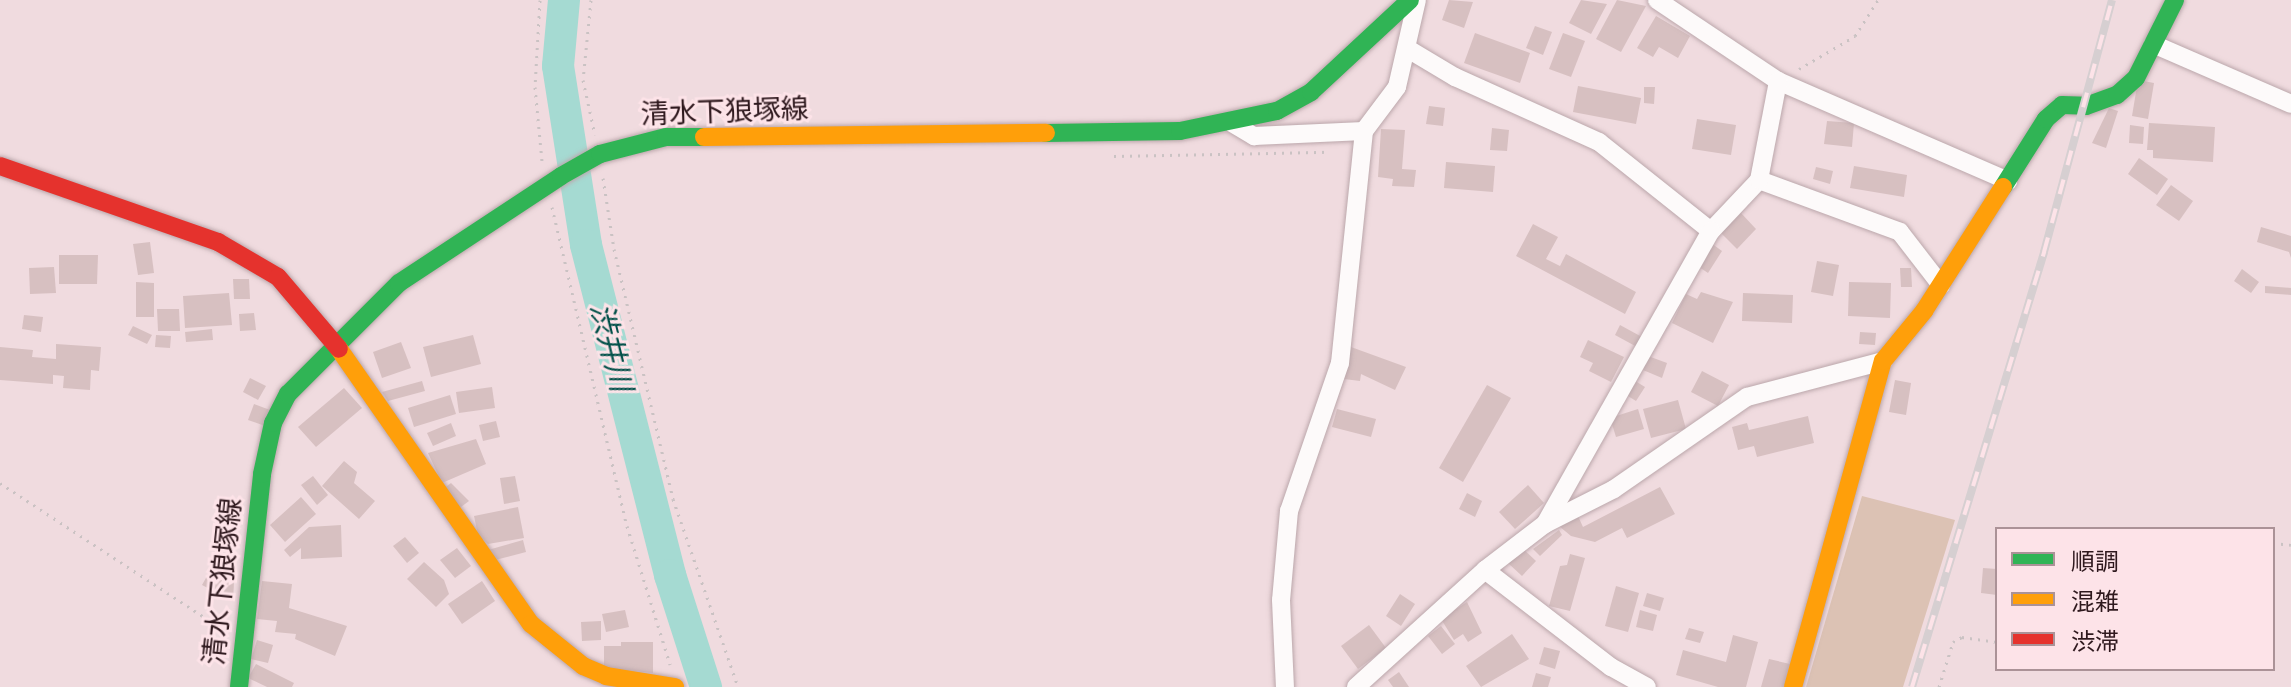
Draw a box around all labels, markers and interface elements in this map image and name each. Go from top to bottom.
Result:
street label: 清水下狼塚線 [640,91,810,131]
water label: 渋井川 [584,299,640,395]
street label: 清水下狼塚線 [197,496,247,666]
legend [1995,527,2275,671]
text: 順調 [2071,548,2119,575]
text: 混雑 [2071,588,2119,615]
text: 渋滞 [2071,628,2119,655]

